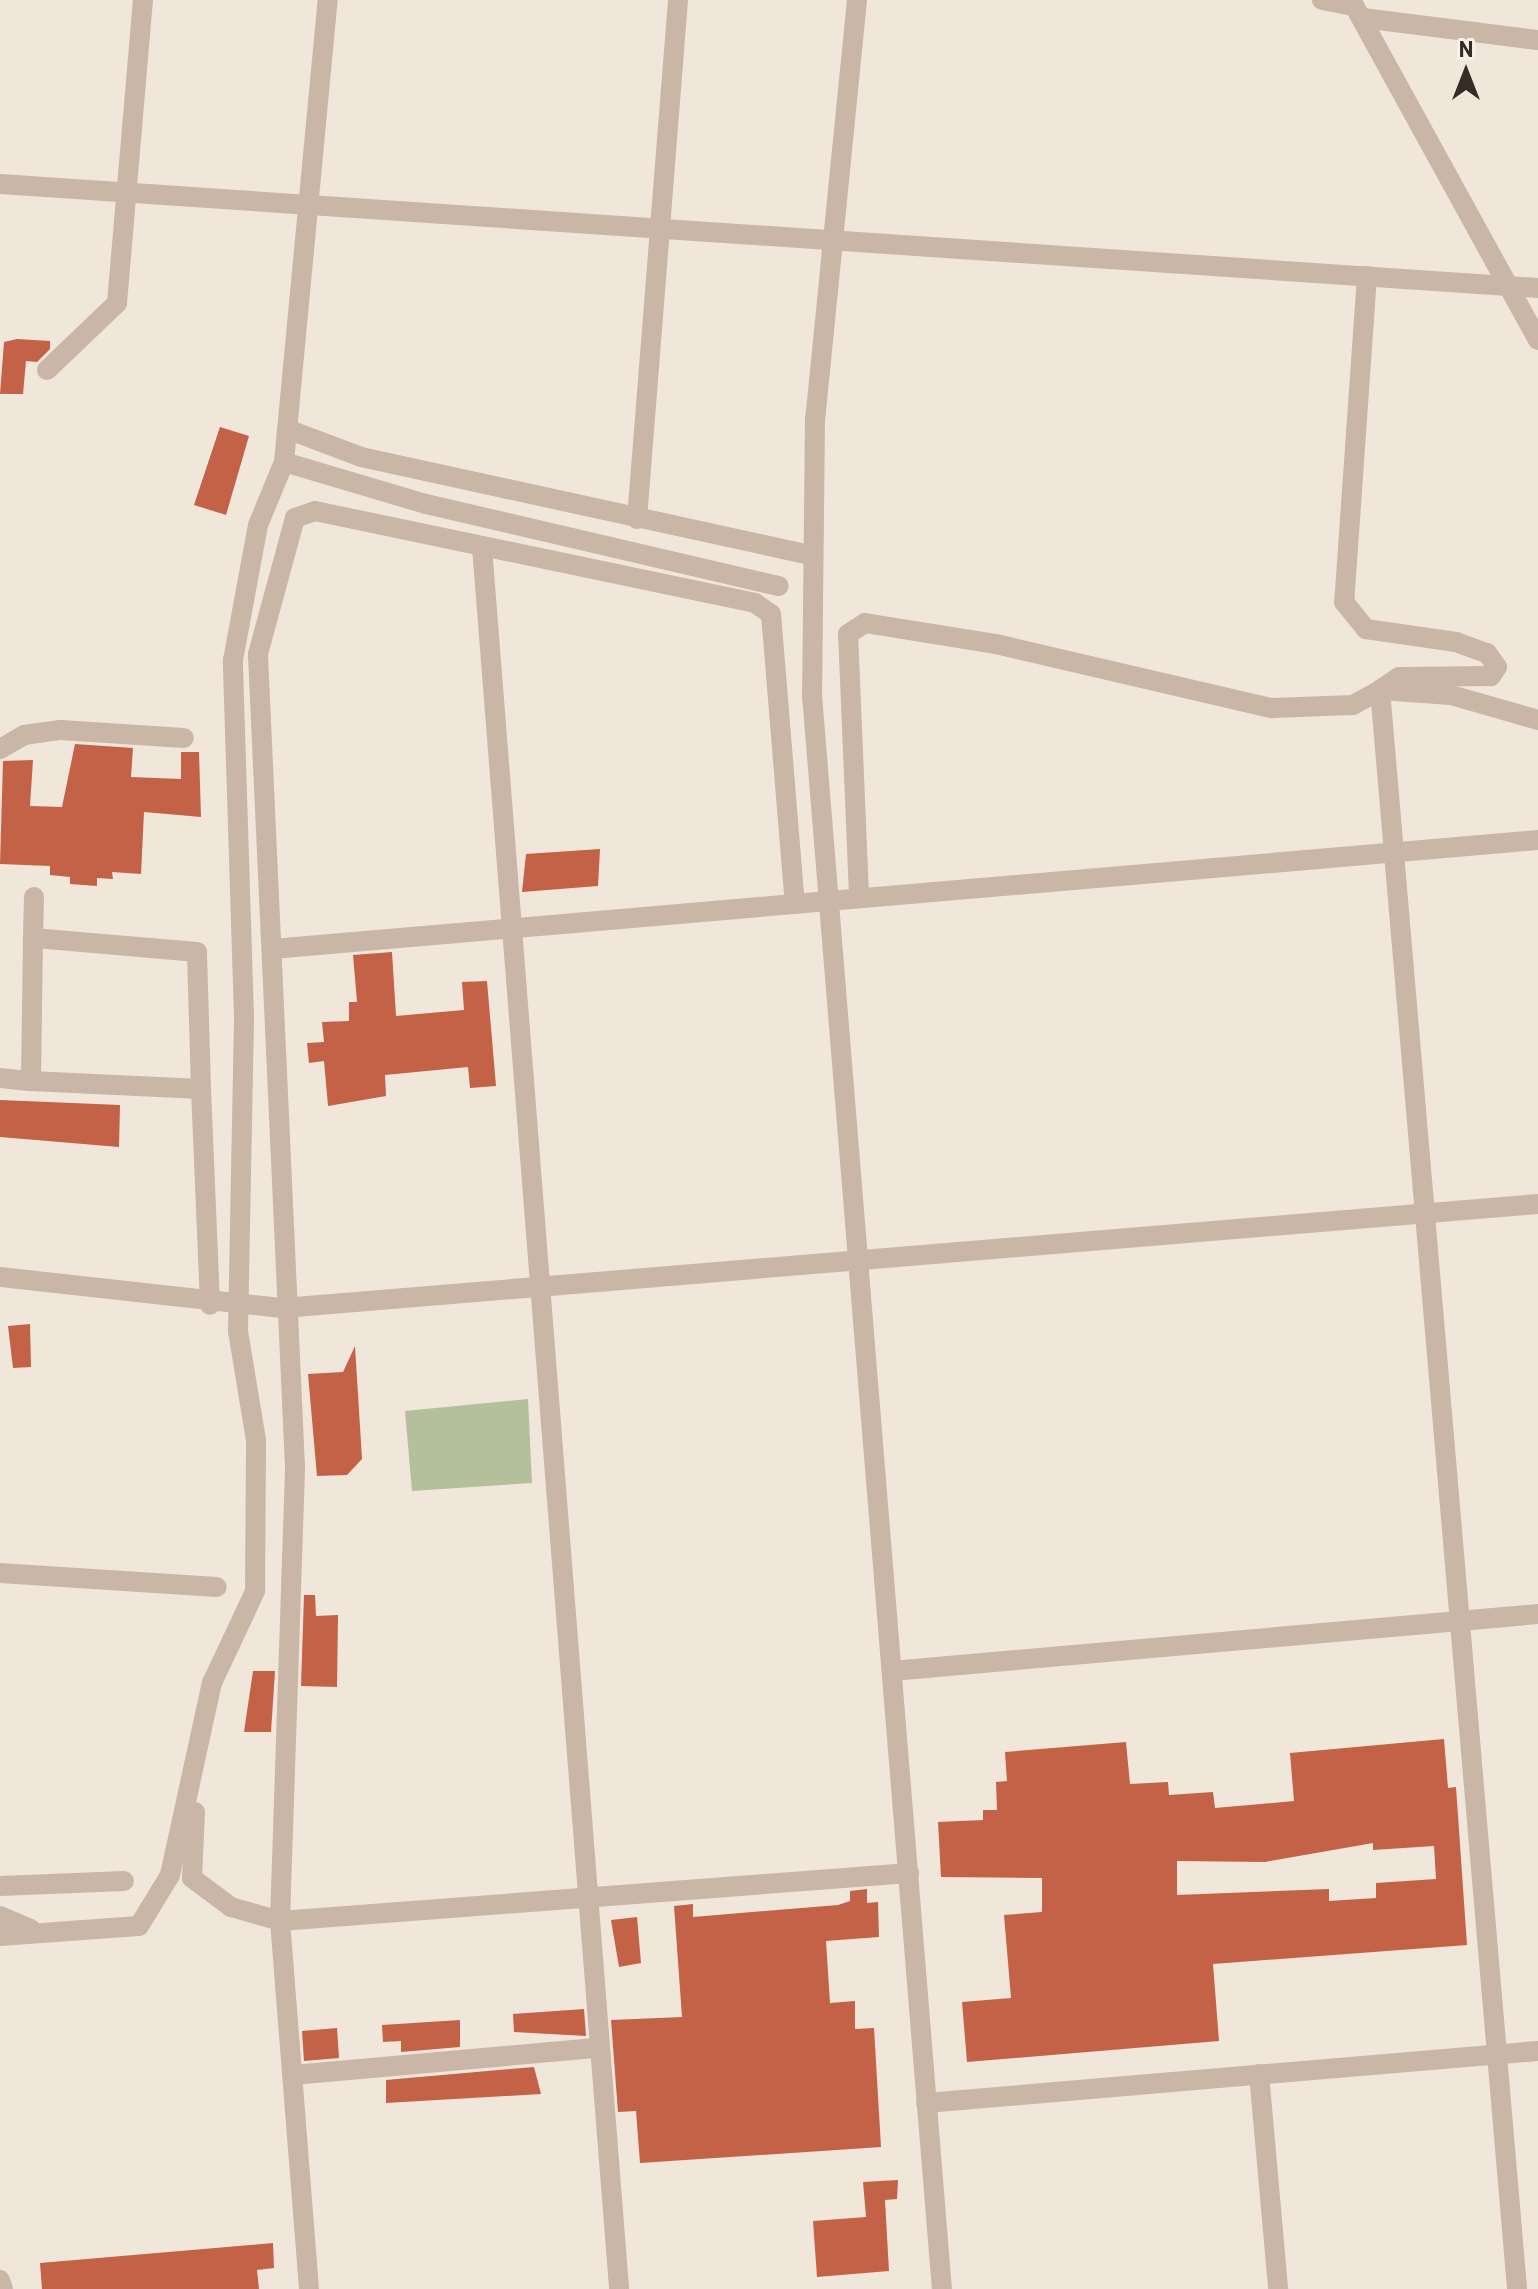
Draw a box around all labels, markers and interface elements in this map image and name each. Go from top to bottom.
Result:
north arrow [1426,32,1506,112]
text: N [1459,35,1473,61]

